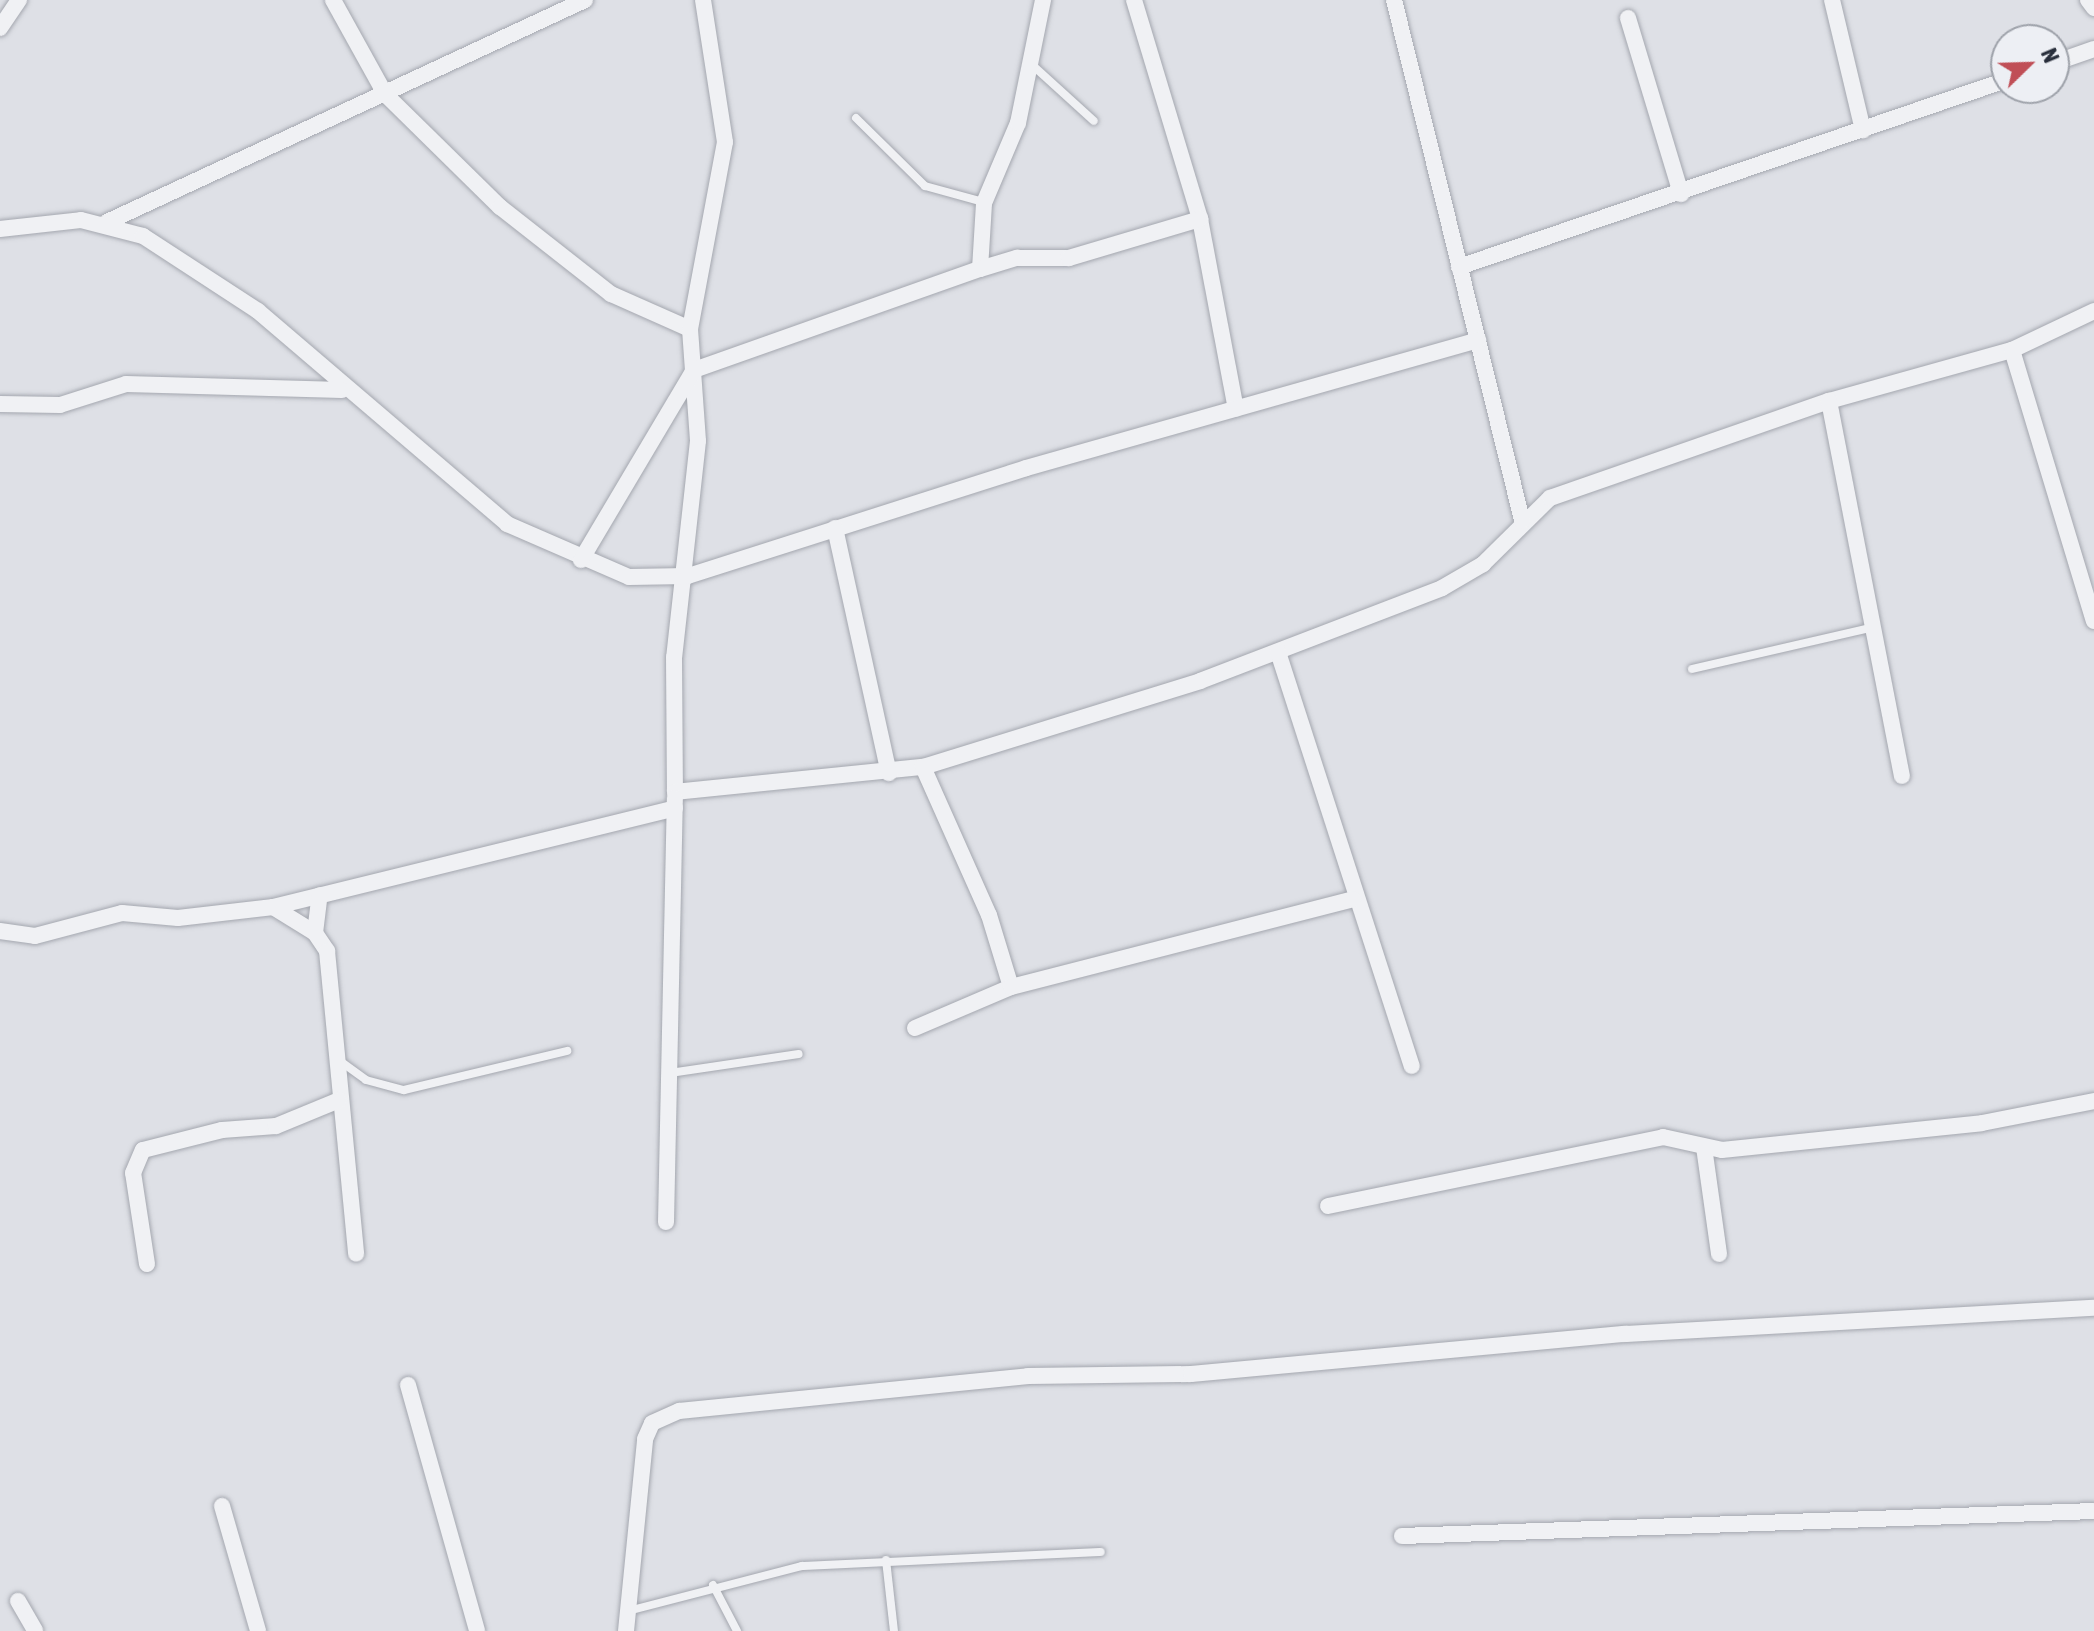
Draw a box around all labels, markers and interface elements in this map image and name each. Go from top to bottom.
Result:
north arrow [1990,24,2070,104]
text: N [2036,44,2065,66]

